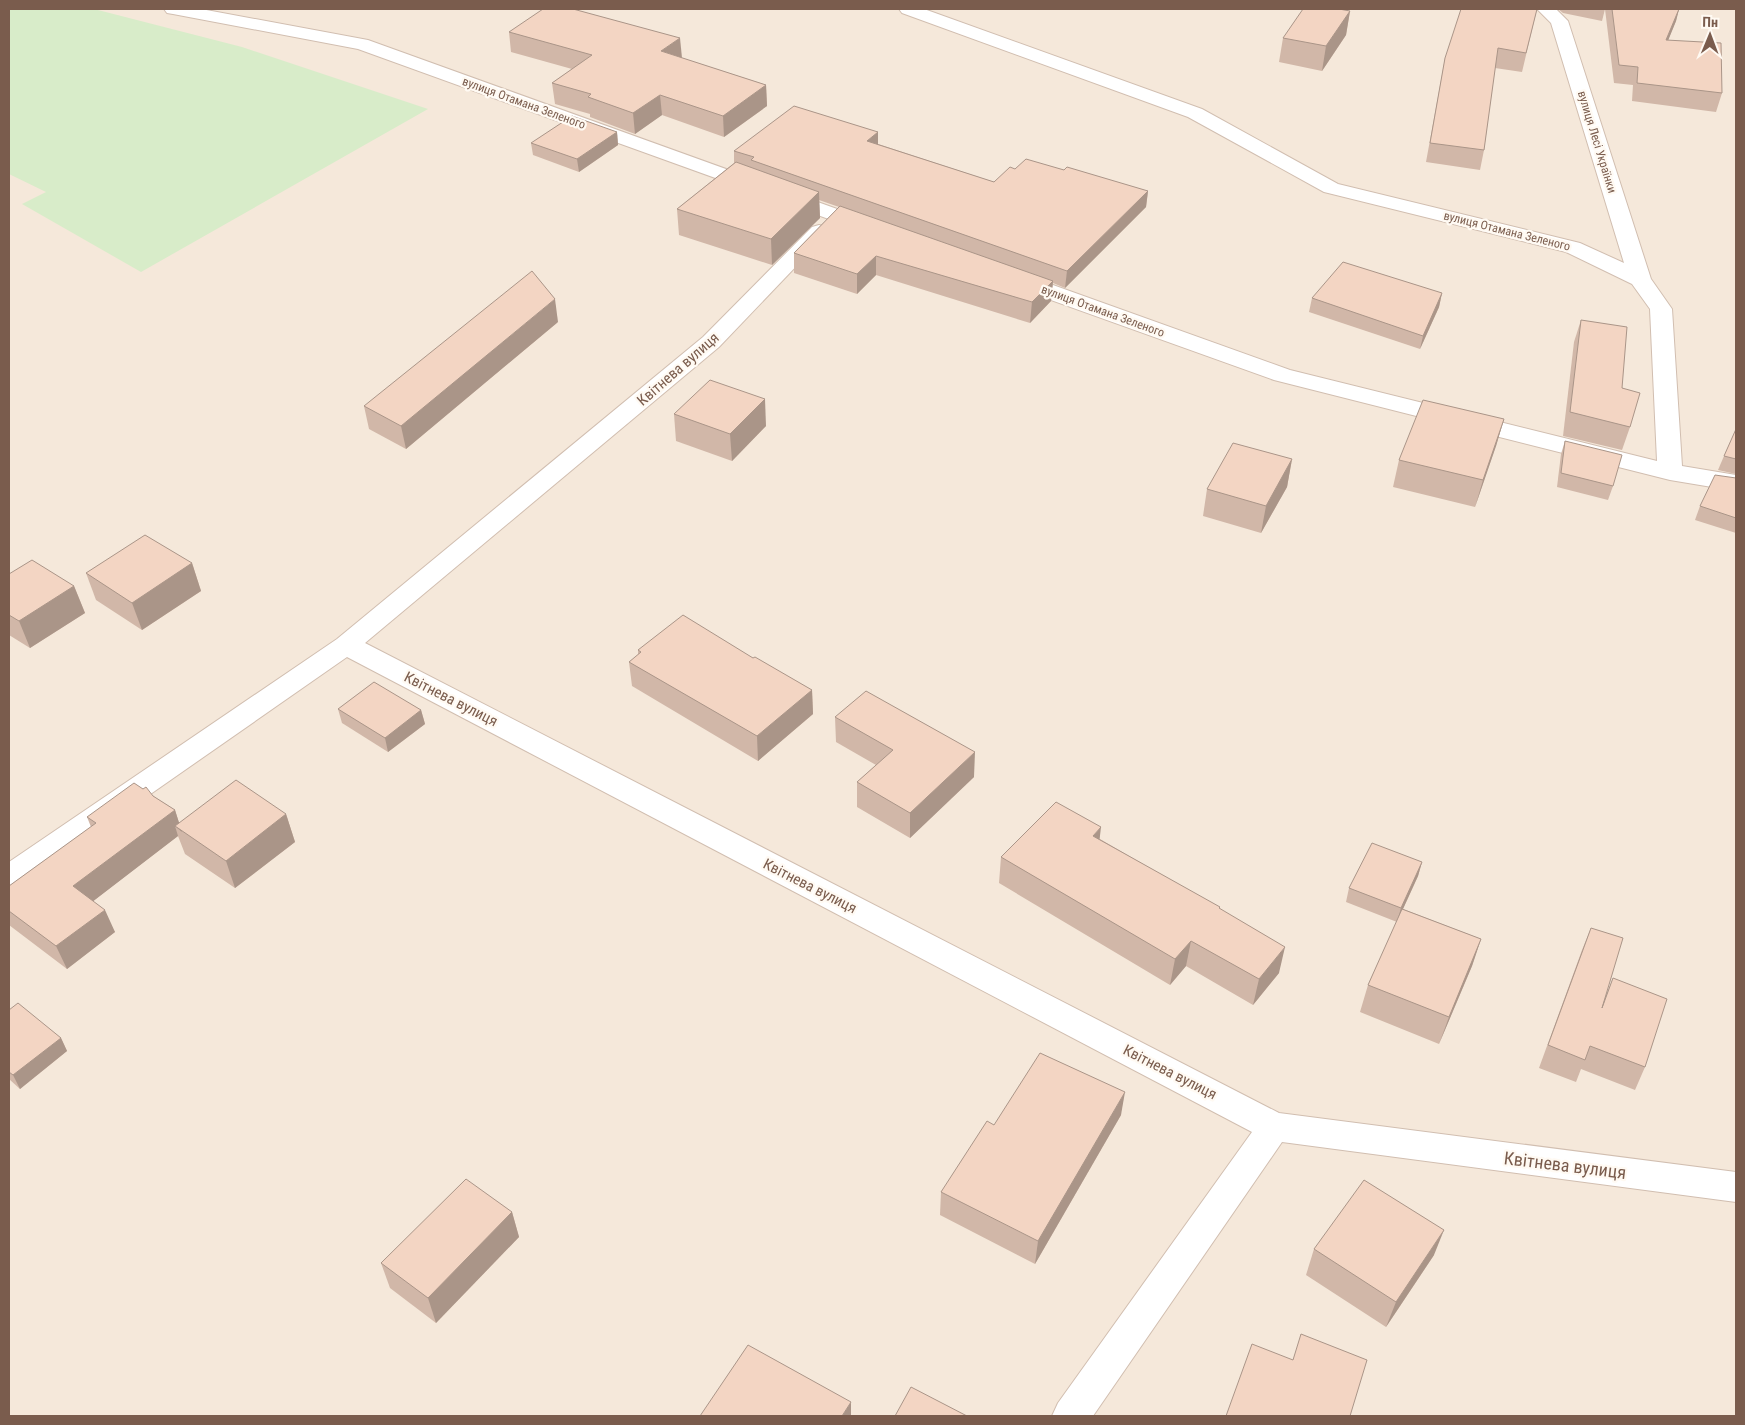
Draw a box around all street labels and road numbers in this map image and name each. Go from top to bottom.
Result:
street label: вулиця Отамана Зеленого [461,74,587,132]
street label: вулиця Лесі Українки [1575,89,1619,195]
street label: вулиця Отамана Зеленого [1442,208,1572,254]
street label: вулиця Отамана Зеленого [1040,282,1166,340]
street label: Квітнева вулиця [633,329,723,409]
street label: Квітнева вулиця [401,668,501,730]
street label: Квітнева вулиця [760,855,860,917]
street label: Квітнева вулиця [1120,1041,1220,1103]
street label: Квітнева вулиця [1503,1147,1627,1183]

